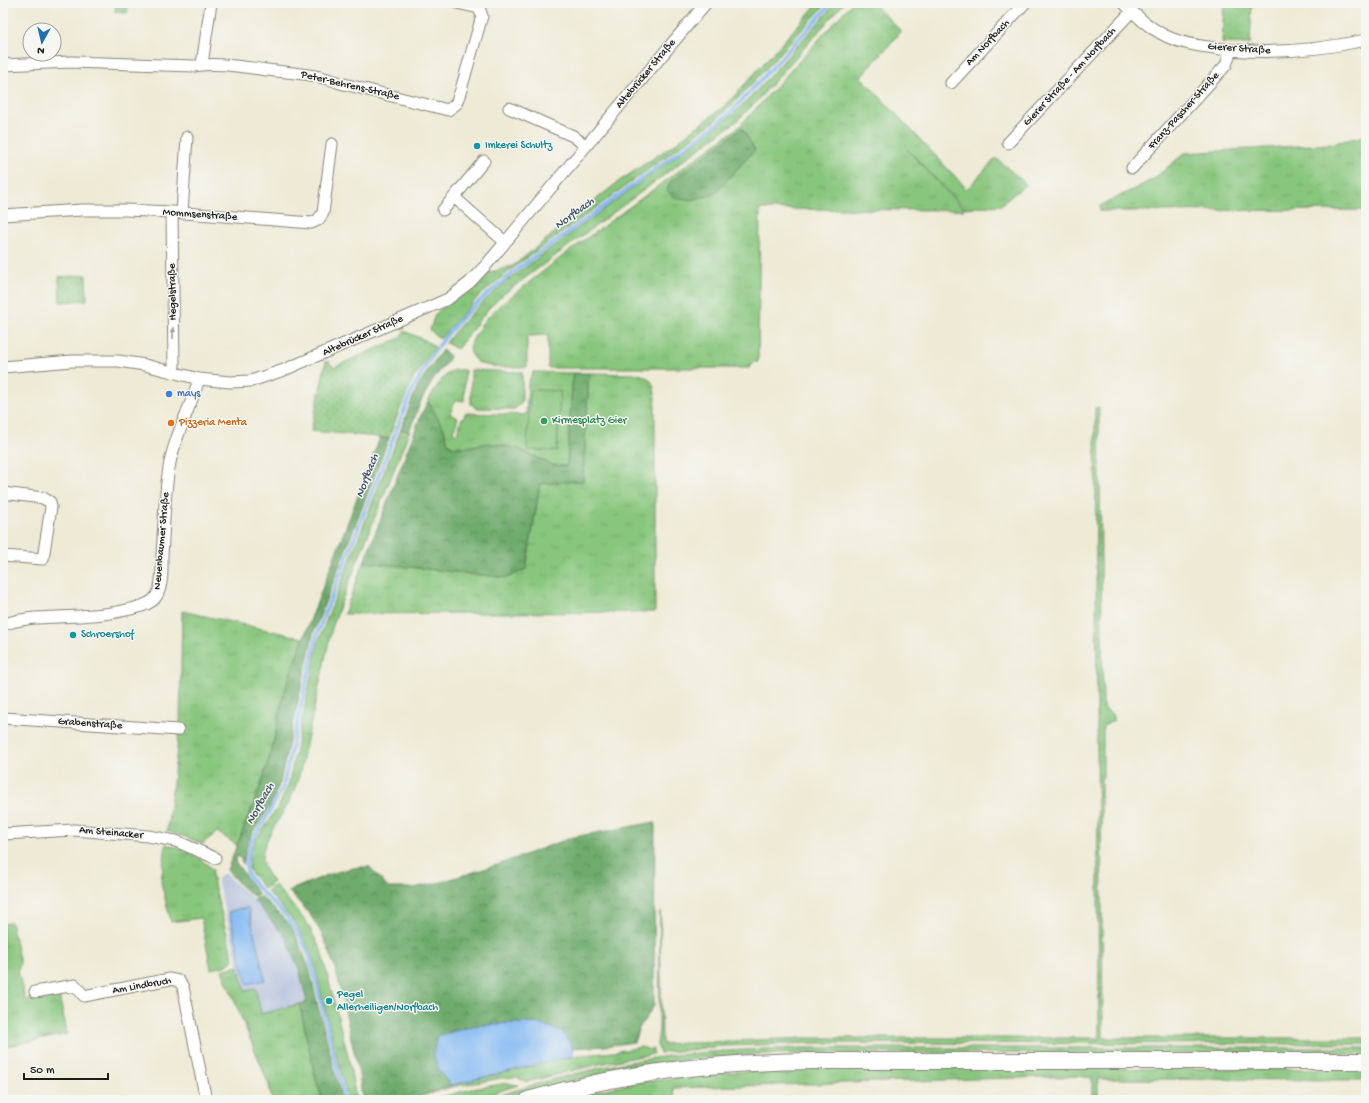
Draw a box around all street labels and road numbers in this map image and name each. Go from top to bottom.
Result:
street label: Am Norfbach [963,17,1012,69]
street label: Gierer Straße - Am Norfbach [1020,25,1119,129]
street label: Altebrücker Straße [614,37,679,111]
street label: Gierer Straße [1207,41,1271,57]
street label: Peter-Behrens-Straße [299,69,401,103]
street label: Franz-Pascher-Straße [1145,70,1222,153]
street label: Mommsenstraße [162,206,238,224]
street label: Hegelstraße [166,263,179,321]
street label: Altebrücker Straße [321,313,405,359]
street label: Neuenbaumer Straße [152,491,172,590]
street label: Grabenstraße [57,716,123,732]
street label: Am Steinacker [79,824,145,842]
street label: Am Lindbruch [112,975,172,997]

